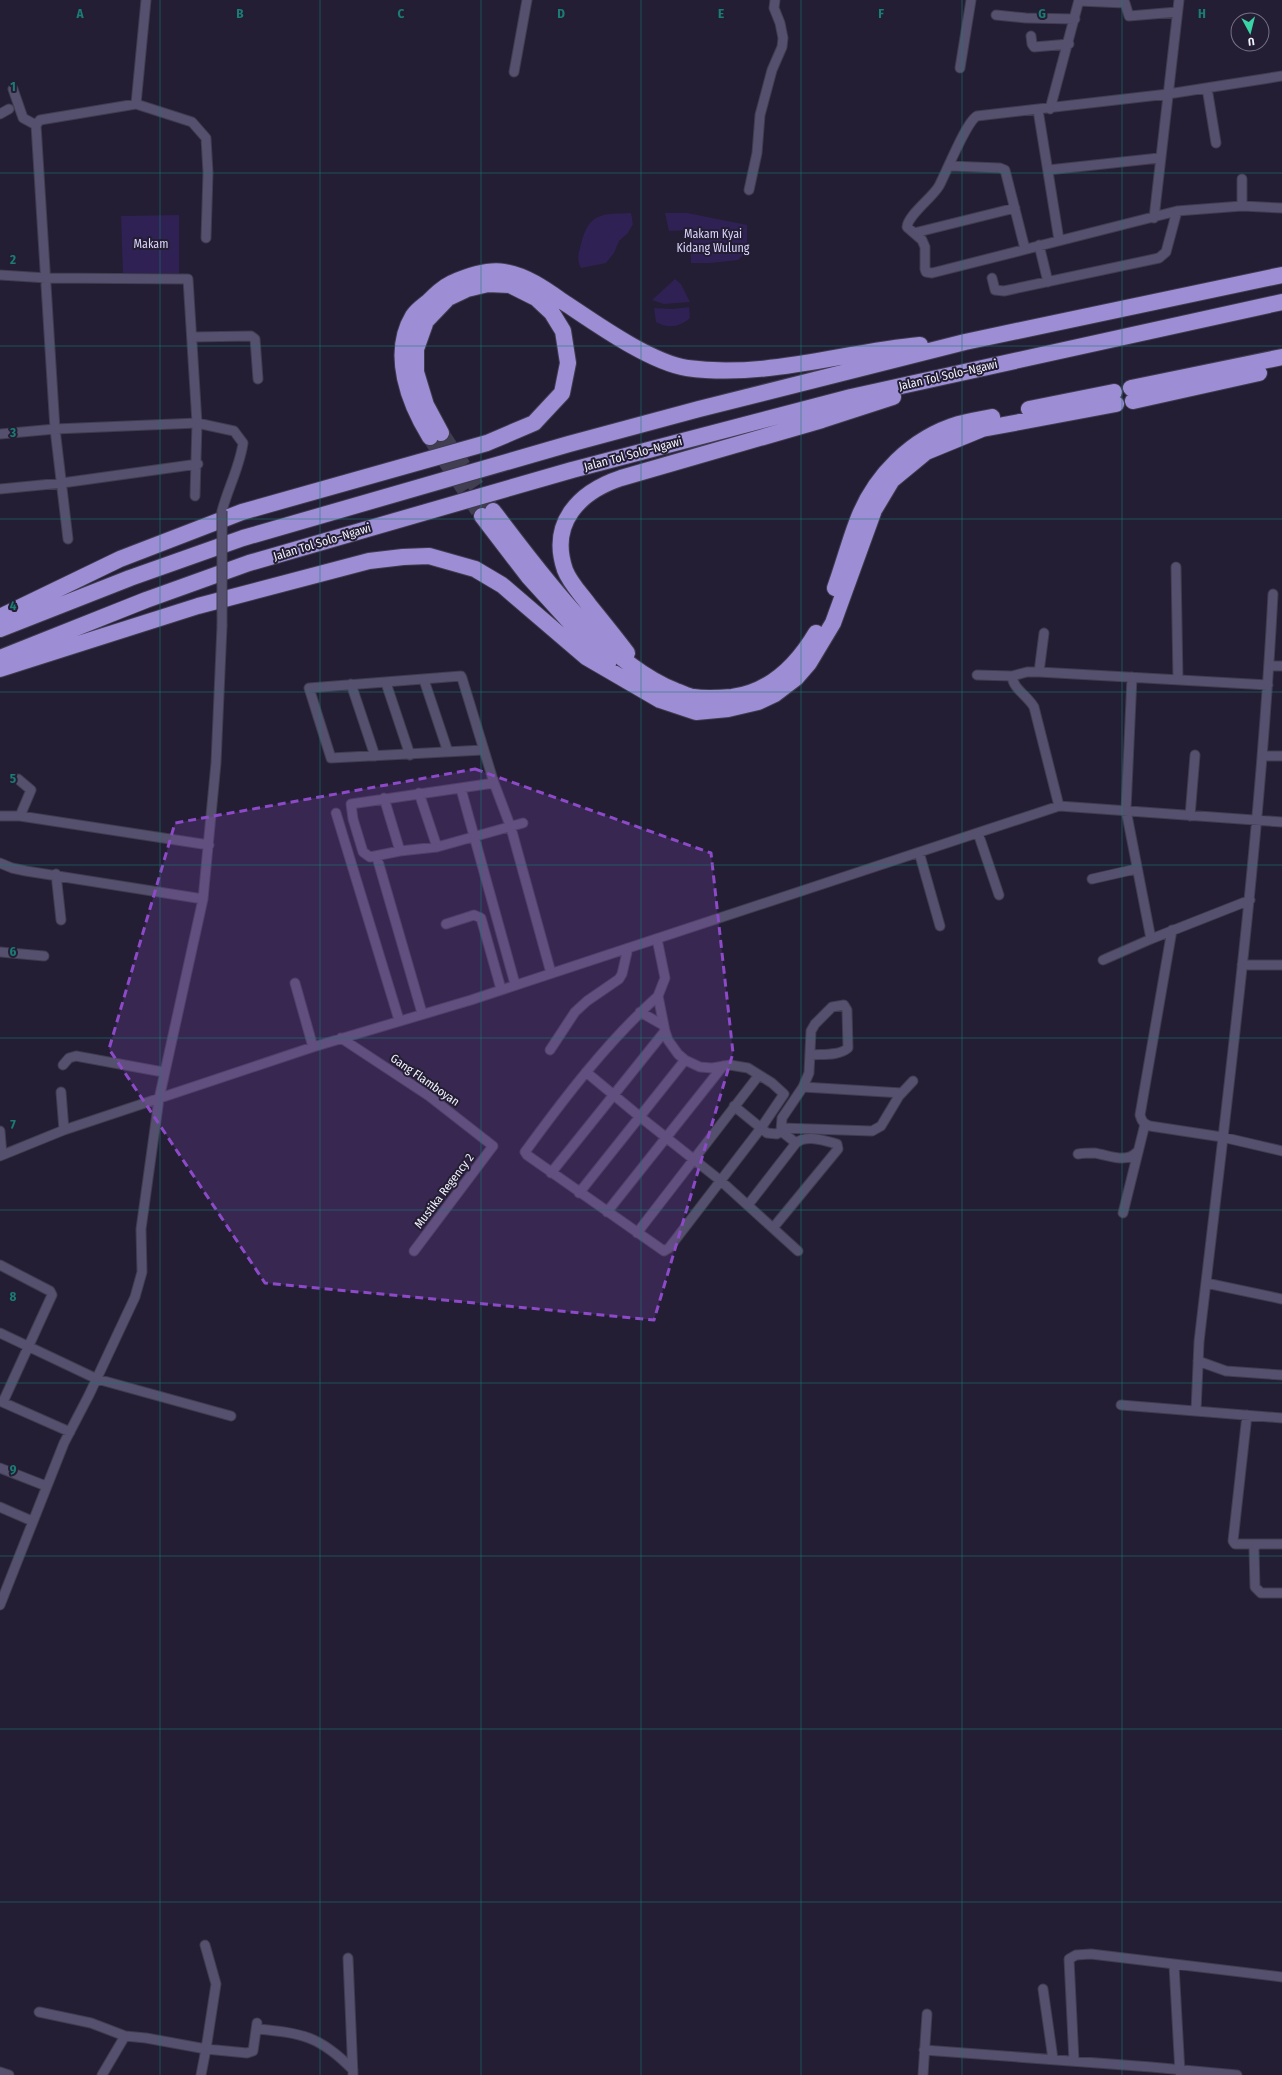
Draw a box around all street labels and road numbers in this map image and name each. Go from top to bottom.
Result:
street label: Jalan Tol Solo–Ngawi [897,357,999,393]
street label: Jalan Tol Solo–Ngawi [582,434,684,474]
street label: Jalan Tol Solo–Ngawi [272,521,372,563]
street label: Gang Flamboyan [388,1051,462,1109]
street label: Mustika Regency 2 [411,1151,477,1231]

